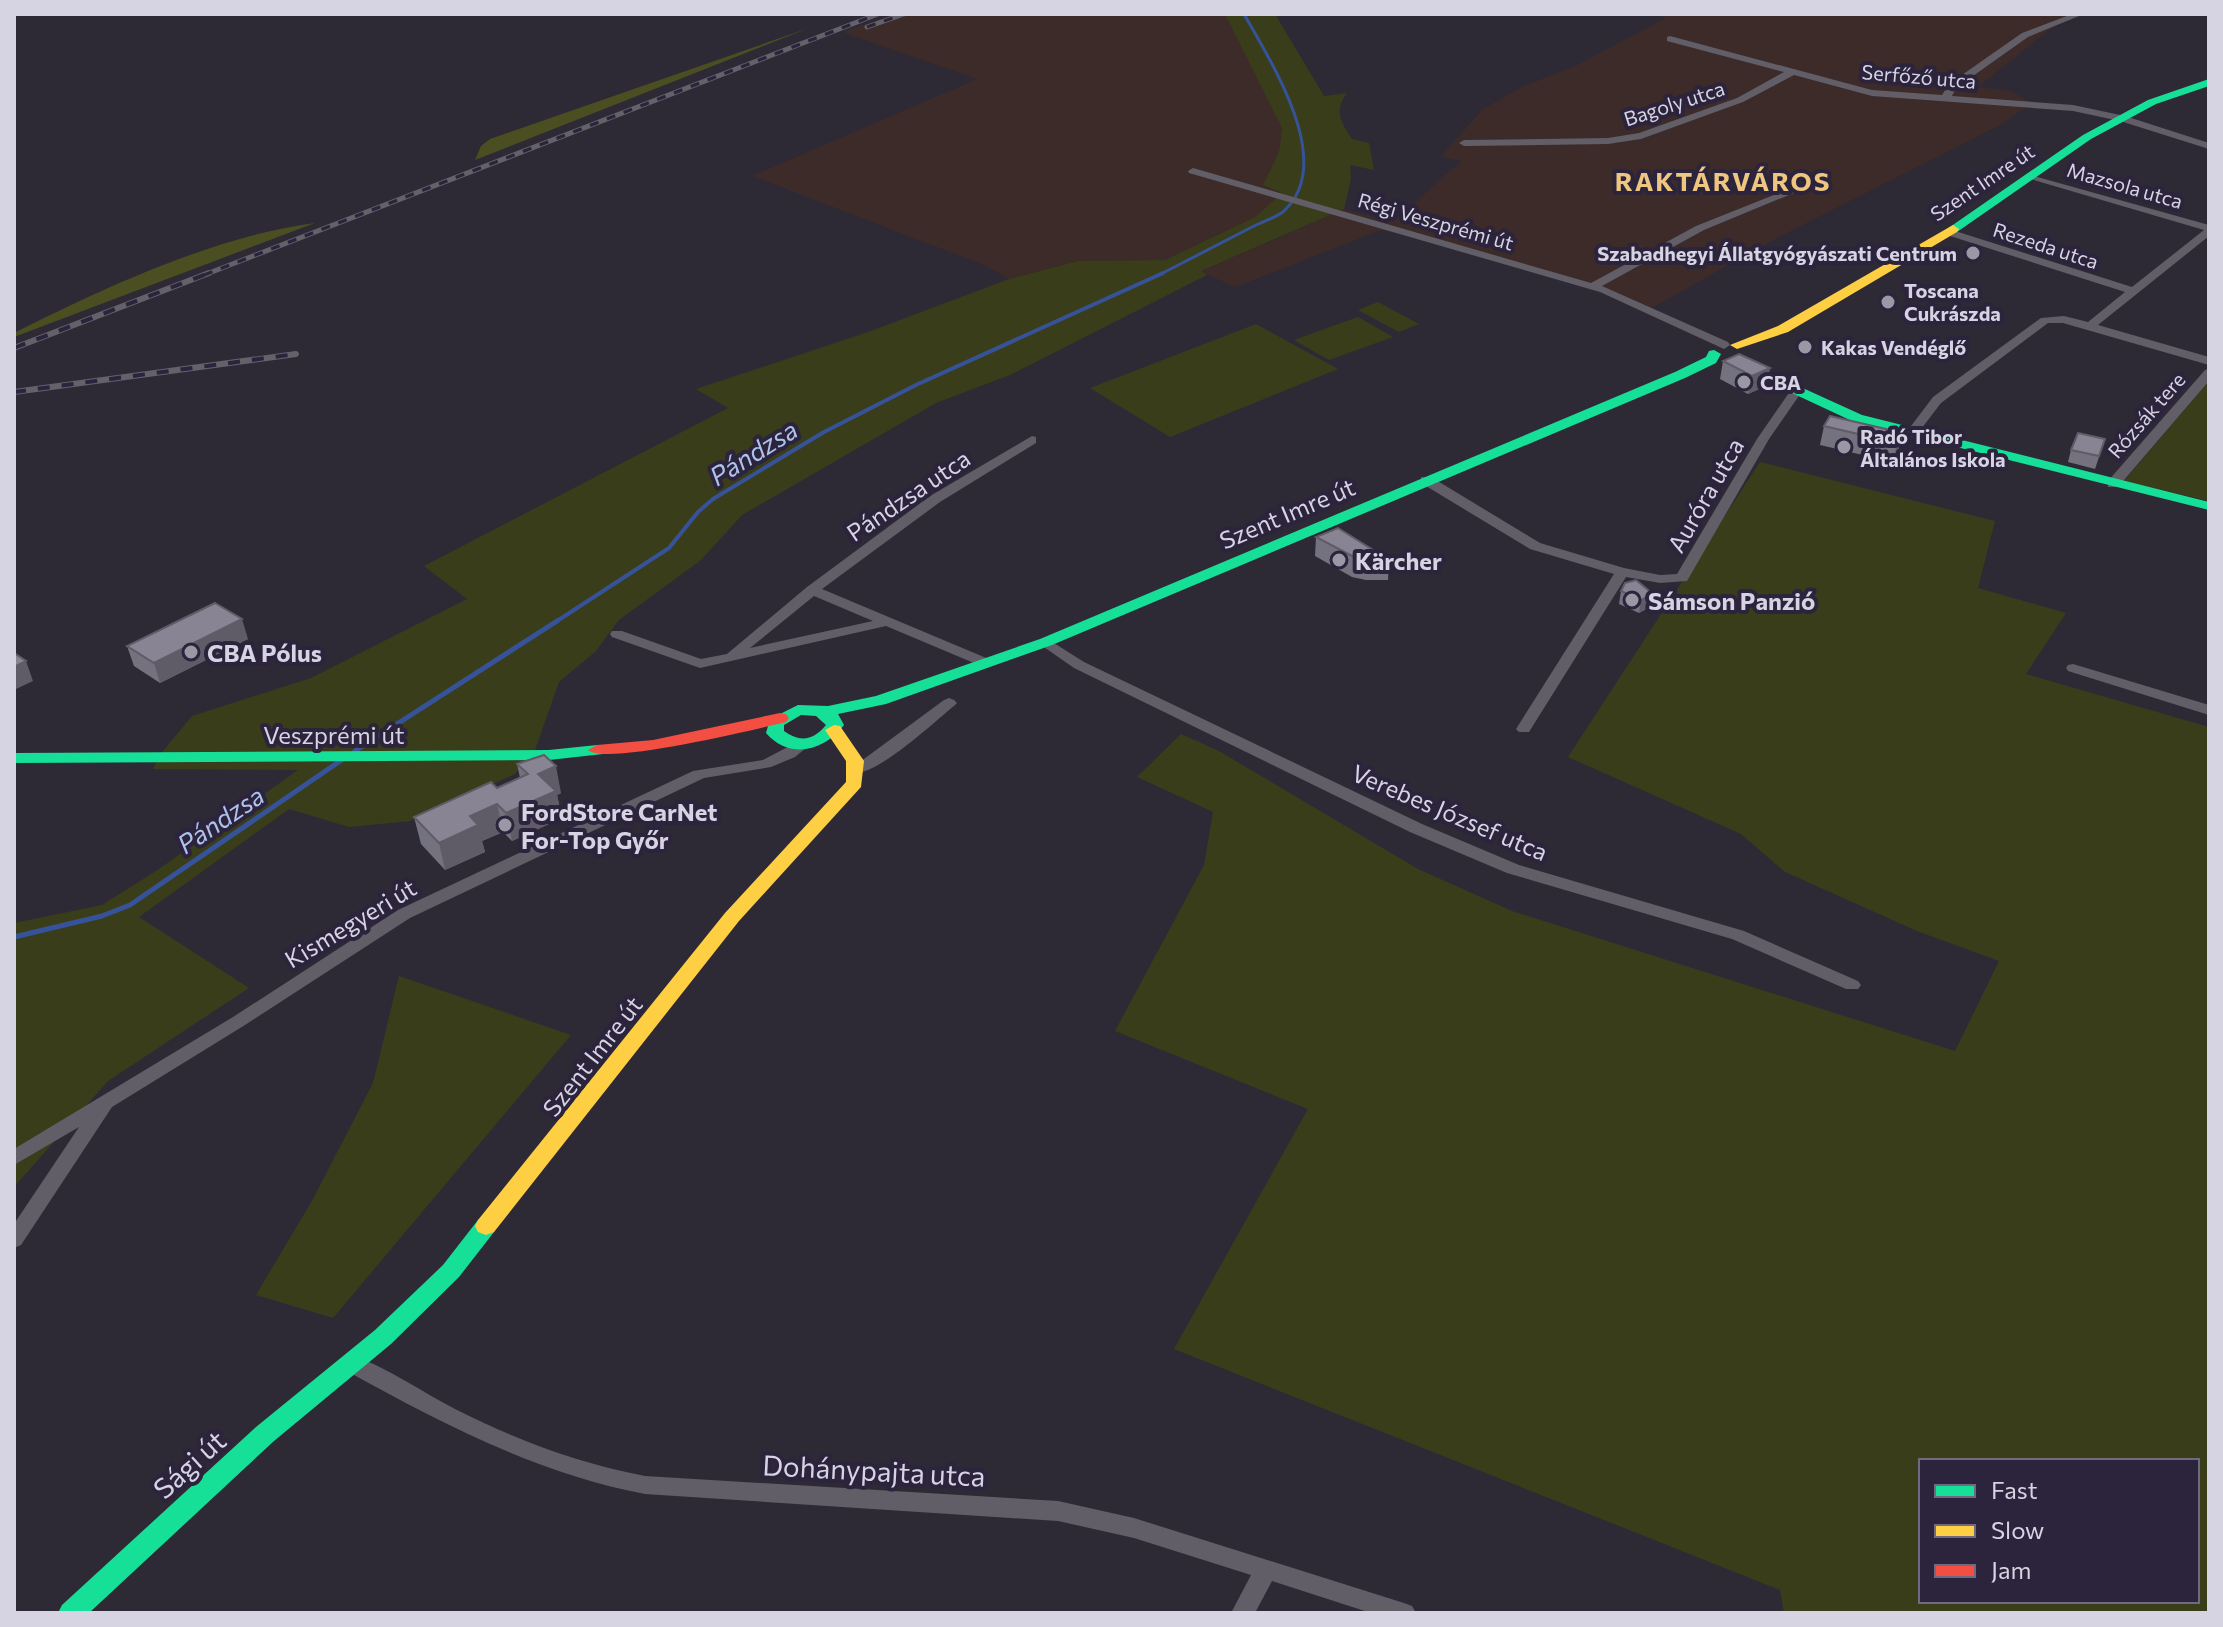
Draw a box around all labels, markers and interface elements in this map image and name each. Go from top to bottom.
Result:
street label: Serfőző utca [1861,59,1977,93]
street label: Bagoly utca [1620,75,1728,131]
street label: Szent Imre út [1925,138,2039,226]
street label: Mazsola utca [2064,157,2186,213]
district label: RAKTÁRVÁROS [1615,165,1831,196]
street label: Régi Veszprémi út [1355,187,1517,255]
street label: Rezeda utca [1990,217,2102,273]
place label: Szabadhegyi Állatgyógyászati Centrum [1597,241,1957,265]
marker: Szabadhegyi Állatgyógyászati Centrum [1964,244,1982,262]
place label: Toscana Cukrászda [1904,278,2001,325]
marker: Toscana Cukrászda [1879,293,1897,311]
place label: Kakas Vendéglő [1821,335,1966,359]
marker: Kakas Vendéglő [1796,338,1814,356]
street label: Rózsák tere [2102,367,2190,463]
place label: CBA [1760,370,1801,394]
marker: CBA [1735,373,1753,391]
water label: Pándzsa [703,413,803,491]
place label: Radó Tibor Általános Iskola [1860,424,2006,471]
street label: Auróra utca [1661,433,1749,557]
marker: Radó Tibor Általános Iskola [1835,438,1853,456]
street label: Pándzsa utca [841,443,975,547]
street label: Szent Imre út [1215,471,1359,555]
place label: Kärcher [1355,546,1442,575]
marker: Kärcher [1330,551,1348,569]
place label: Sámson Panzió [1648,586,1815,615]
marker: Sámson Panzió [1623,591,1641,609]
place label: CBA Pólus [207,638,322,667]
marker: CBA Pólus [182,643,200,661]
street label: Veszprémi út [263,720,405,749]
street label: Verebes József utca [1348,758,1552,866]
water label: Pándzsa [171,779,269,859]
place label: FordStore CarNet For-Top Győr [521,797,718,854]
marker: FordStore CarNet For-Top Győr [496,816,514,834]
street label: Kismegyeri út [279,872,421,974]
street label: Szent Imre út [536,990,648,1122]
street label: Sági út [146,1423,232,1505]
street label: Dohánypajta utca [762,1447,986,1493]
legend [1919,1459,2199,1603]
text: Fast [1991,1475,2038,1504]
text: Slow [1991,1515,2044,1544]
text: Jam [1991,1555,2031,1584]

